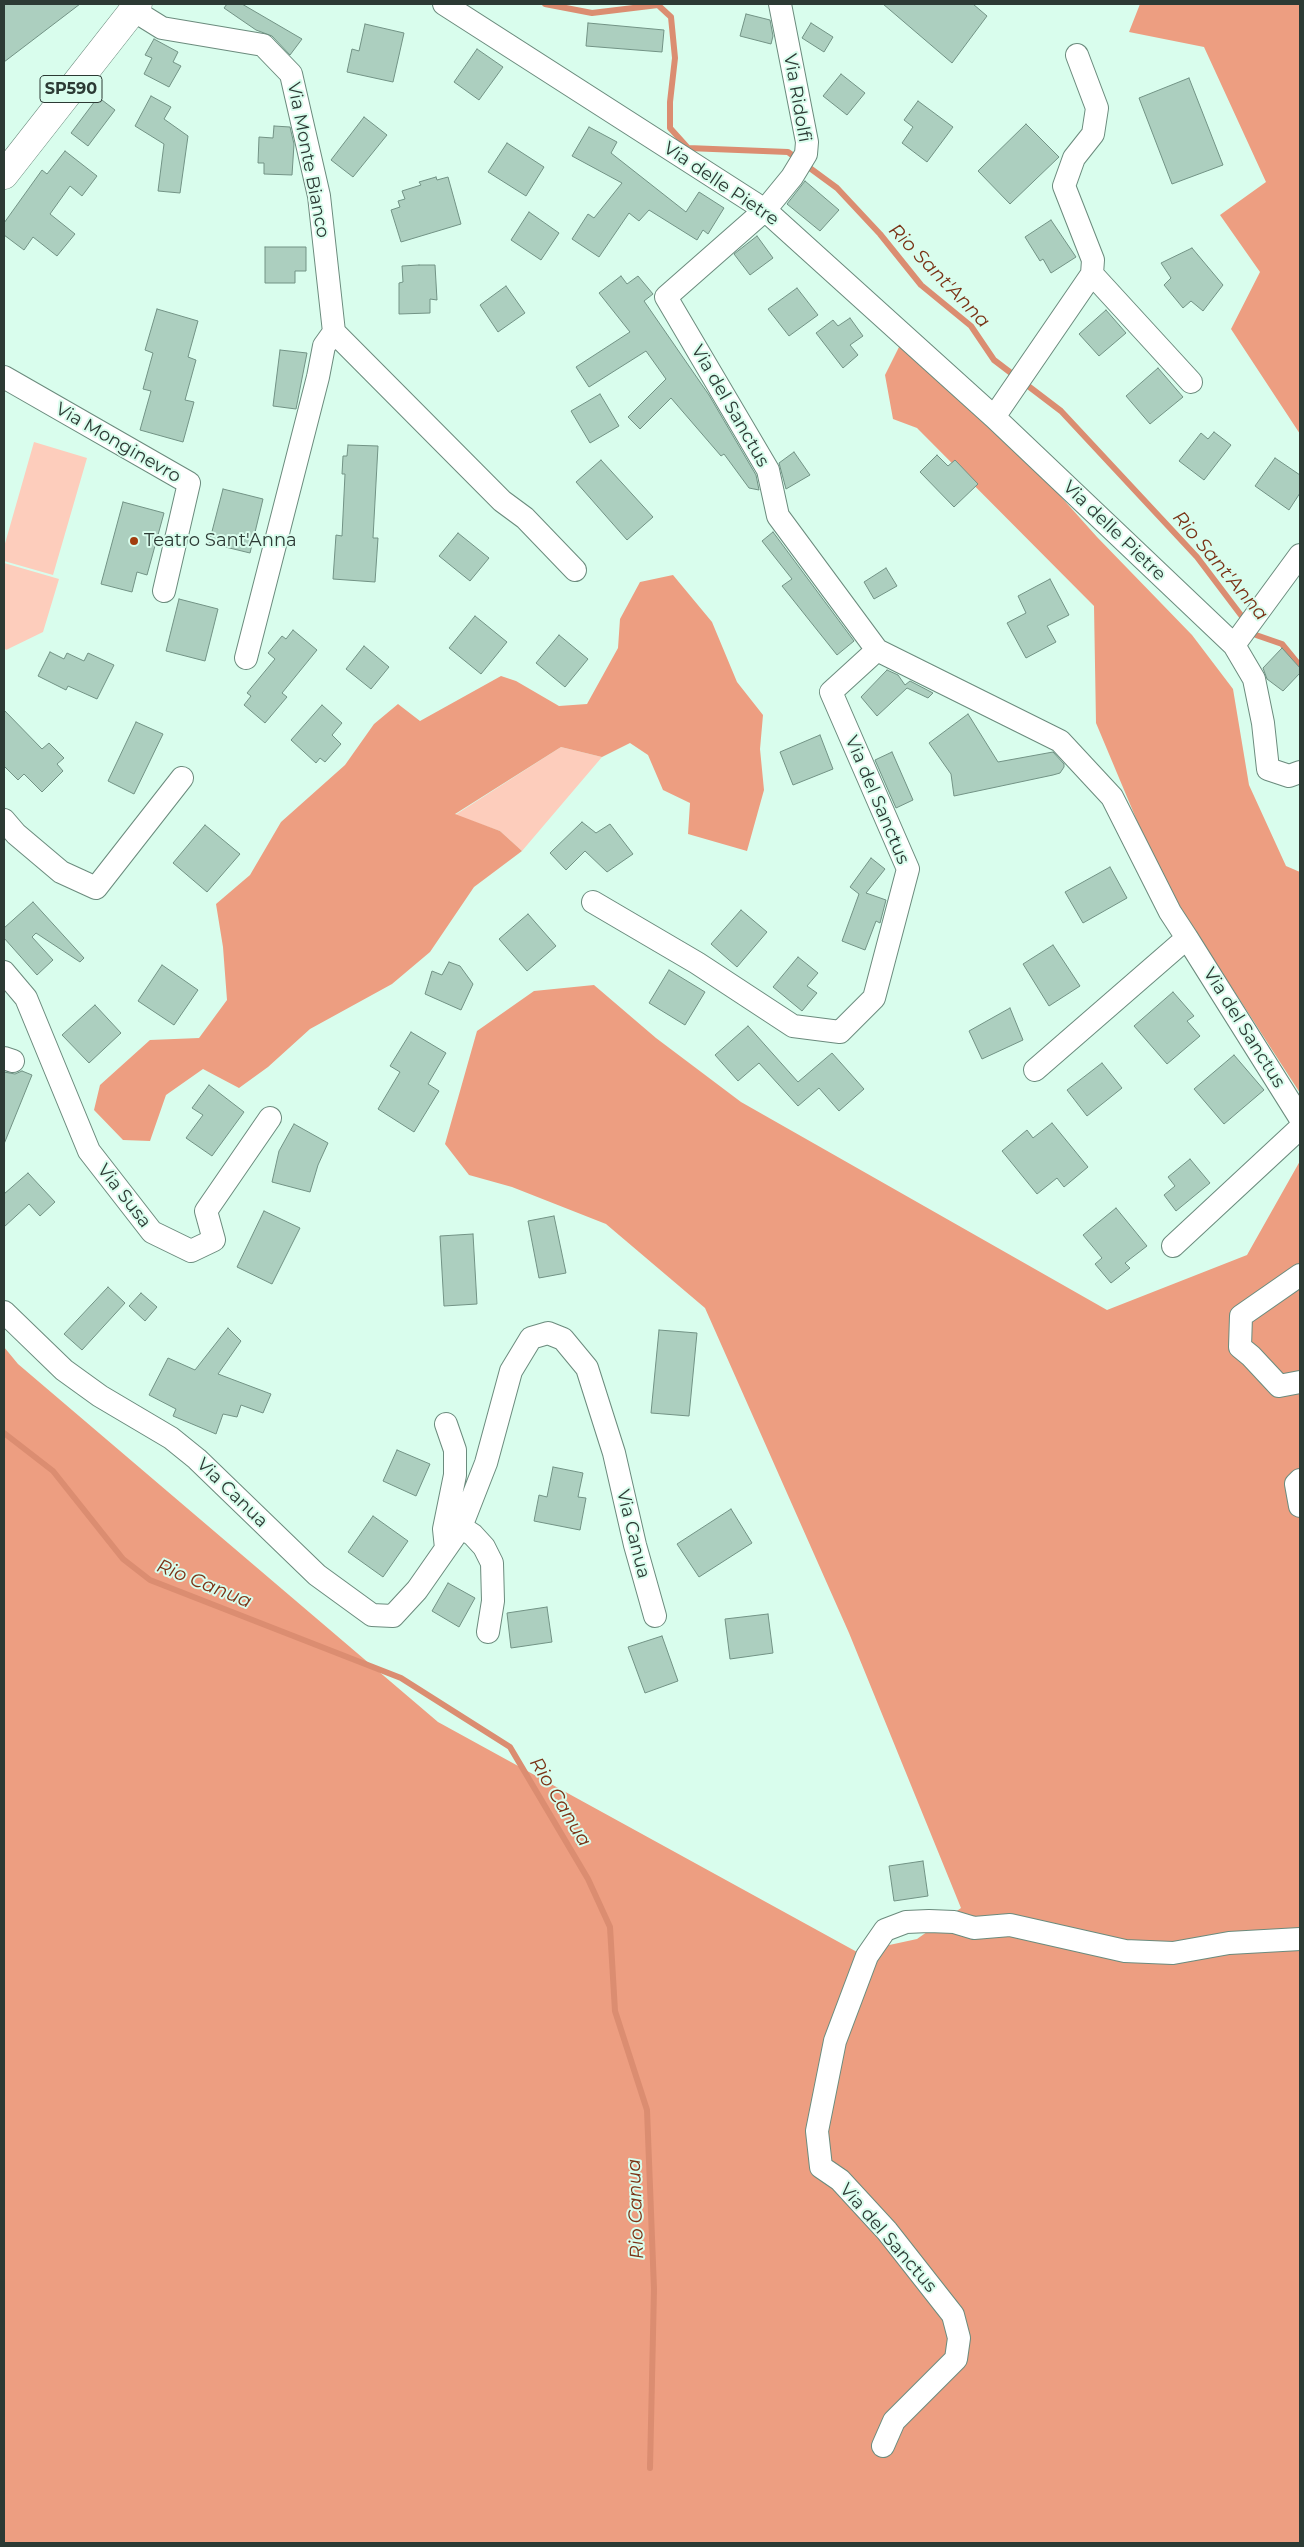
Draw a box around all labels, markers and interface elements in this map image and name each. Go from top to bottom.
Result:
street label: Via Ridolfi [779,52,815,144]
road number: SP590 [40,76,102,102]
street label: Via Monte Bianco [282,80,334,240]
street label: Via delle Pietre [659,137,783,231]
water label: Rio Sant'Anna [884,219,994,333]
street label: Via del Sanctus [686,341,774,471]
street label: Via Monginevro [51,398,185,488]
street label: Via delle Pietre [1058,476,1170,586]
water label: Rio Sant'Anna [1168,507,1272,625]
place label: Teatro Sant'Anna [144,530,297,552]
marker: Teatro Sant'Anna [128,535,140,547]
street label: Via del Sanctus [840,733,914,867]
street label: Via del Sanctus [1198,964,1290,1092]
street label: Via Susa [92,1160,156,1232]
street label: Via Canua [192,1454,272,1532]
street label: Via Canua [612,1487,654,1581]
water label: Rio Canua [153,1555,255,1613]
water label: Rio Canua [524,1753,596,1851]
water label: Rio Canua [623,2158,649,2260]
street label: Via del Sanctus [835,2179,941,2297]

